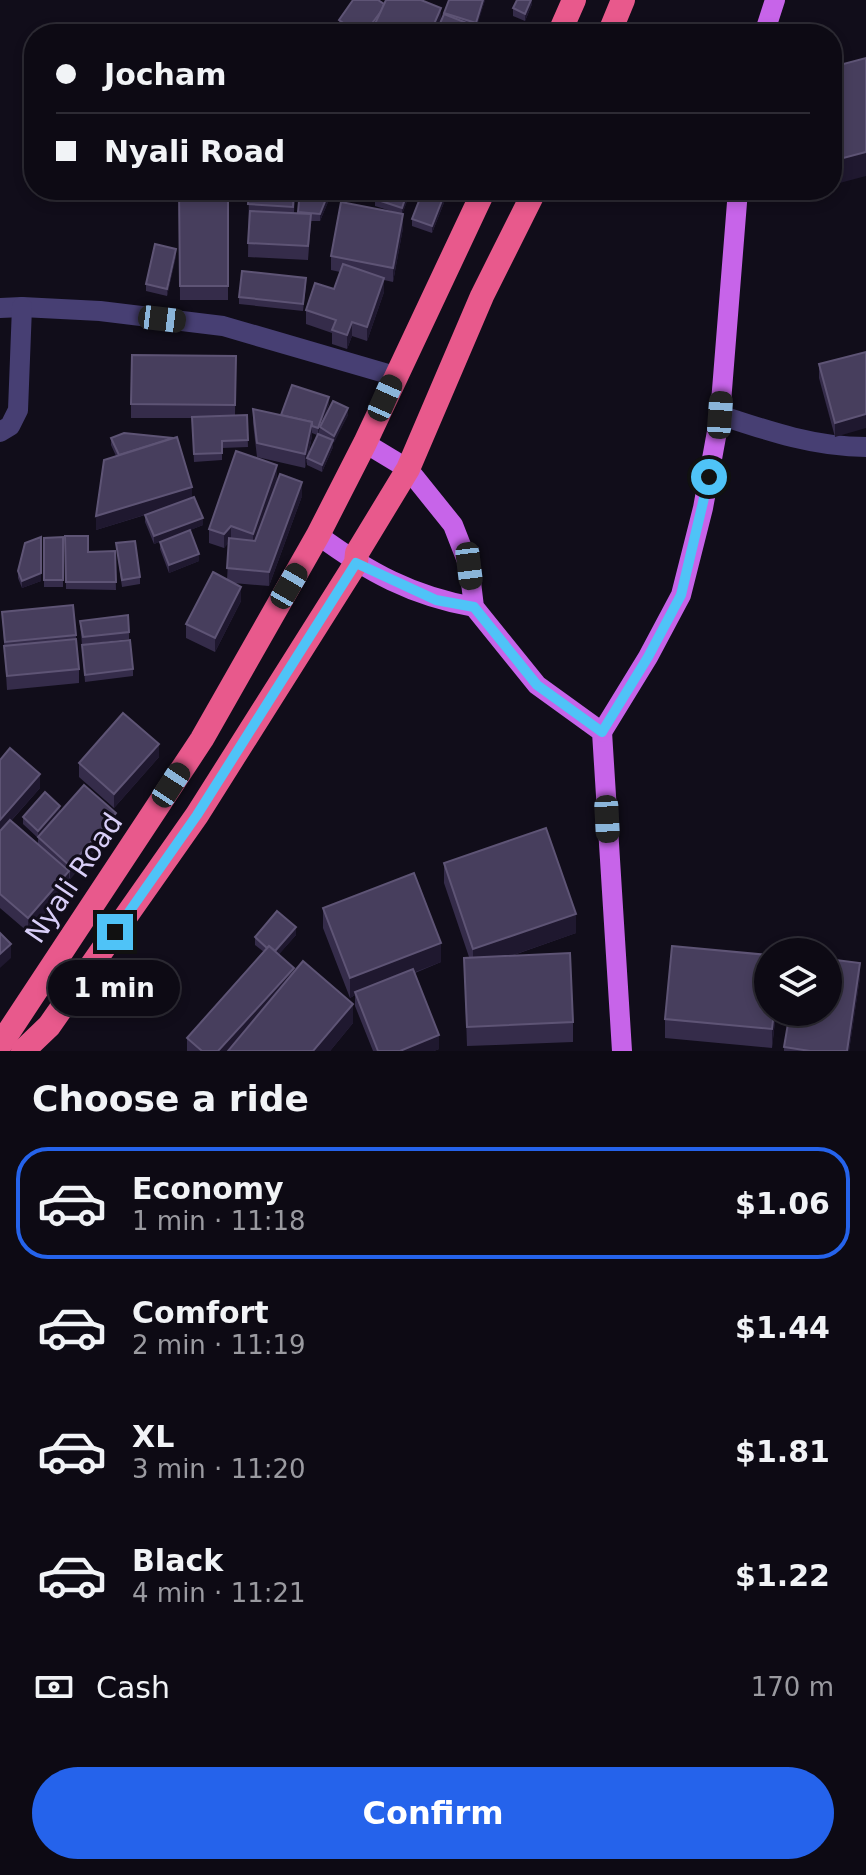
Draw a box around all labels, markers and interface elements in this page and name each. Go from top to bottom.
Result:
text: Jocham [104,57,226,92]
text: Nyali Road [104,134,285,169]
car [137,304,187,334]
car [364,371,406,425]
car [706,390,734,440]
route start [691,459,727,495]
car [454,541,484,591]
car [267,559,311,613]
car [148,758,194,812]
car [594,794,620,844]
street label: Nyali Road [19,807,129,949]
route end [97,914,133,950]
map controls [754,938,842,1026]
button: layers [754,938,842,1026]
callout: 1 min [49,960,181,1016]
text: 1 min [73,973,155,1003]
text: Choose a ride [32,1078,309,1119]
icon: car [36,1167,108,1239]
text: Economy [132,1171,284,1206]
text: $1.06 [735,1186,830,1221]
text: 1 min · 11:18 [132,1206,306,1236]
icon: car [36,1291,108,1363]
text: Comfort [132,1295,269,1330]
text: $1.44 [735,1310,830,1345]
text: 2 min · 11:19 [132,1330,306,1360]
icon: car [36,1415,108,1487]
text: XL [132,1419,174,1454]
text: $1.81 [735,1434,830,1469]
text: 3 min · 11:20 [132,1454,306,1484]
icon: car [36,1539,108,1611]
text: Black [132,1543,223,1578]
text: $1.22 [735,1558,830,1593]
text: 4 min · 11:21 [132,1578,306,1608]
icon: cash [32,1665,76,1709]
text: Cash [96,1670,170,1705]
text: 170 m [751,1672,834,1702]
button: Confirm [32,1767,834,1859]

